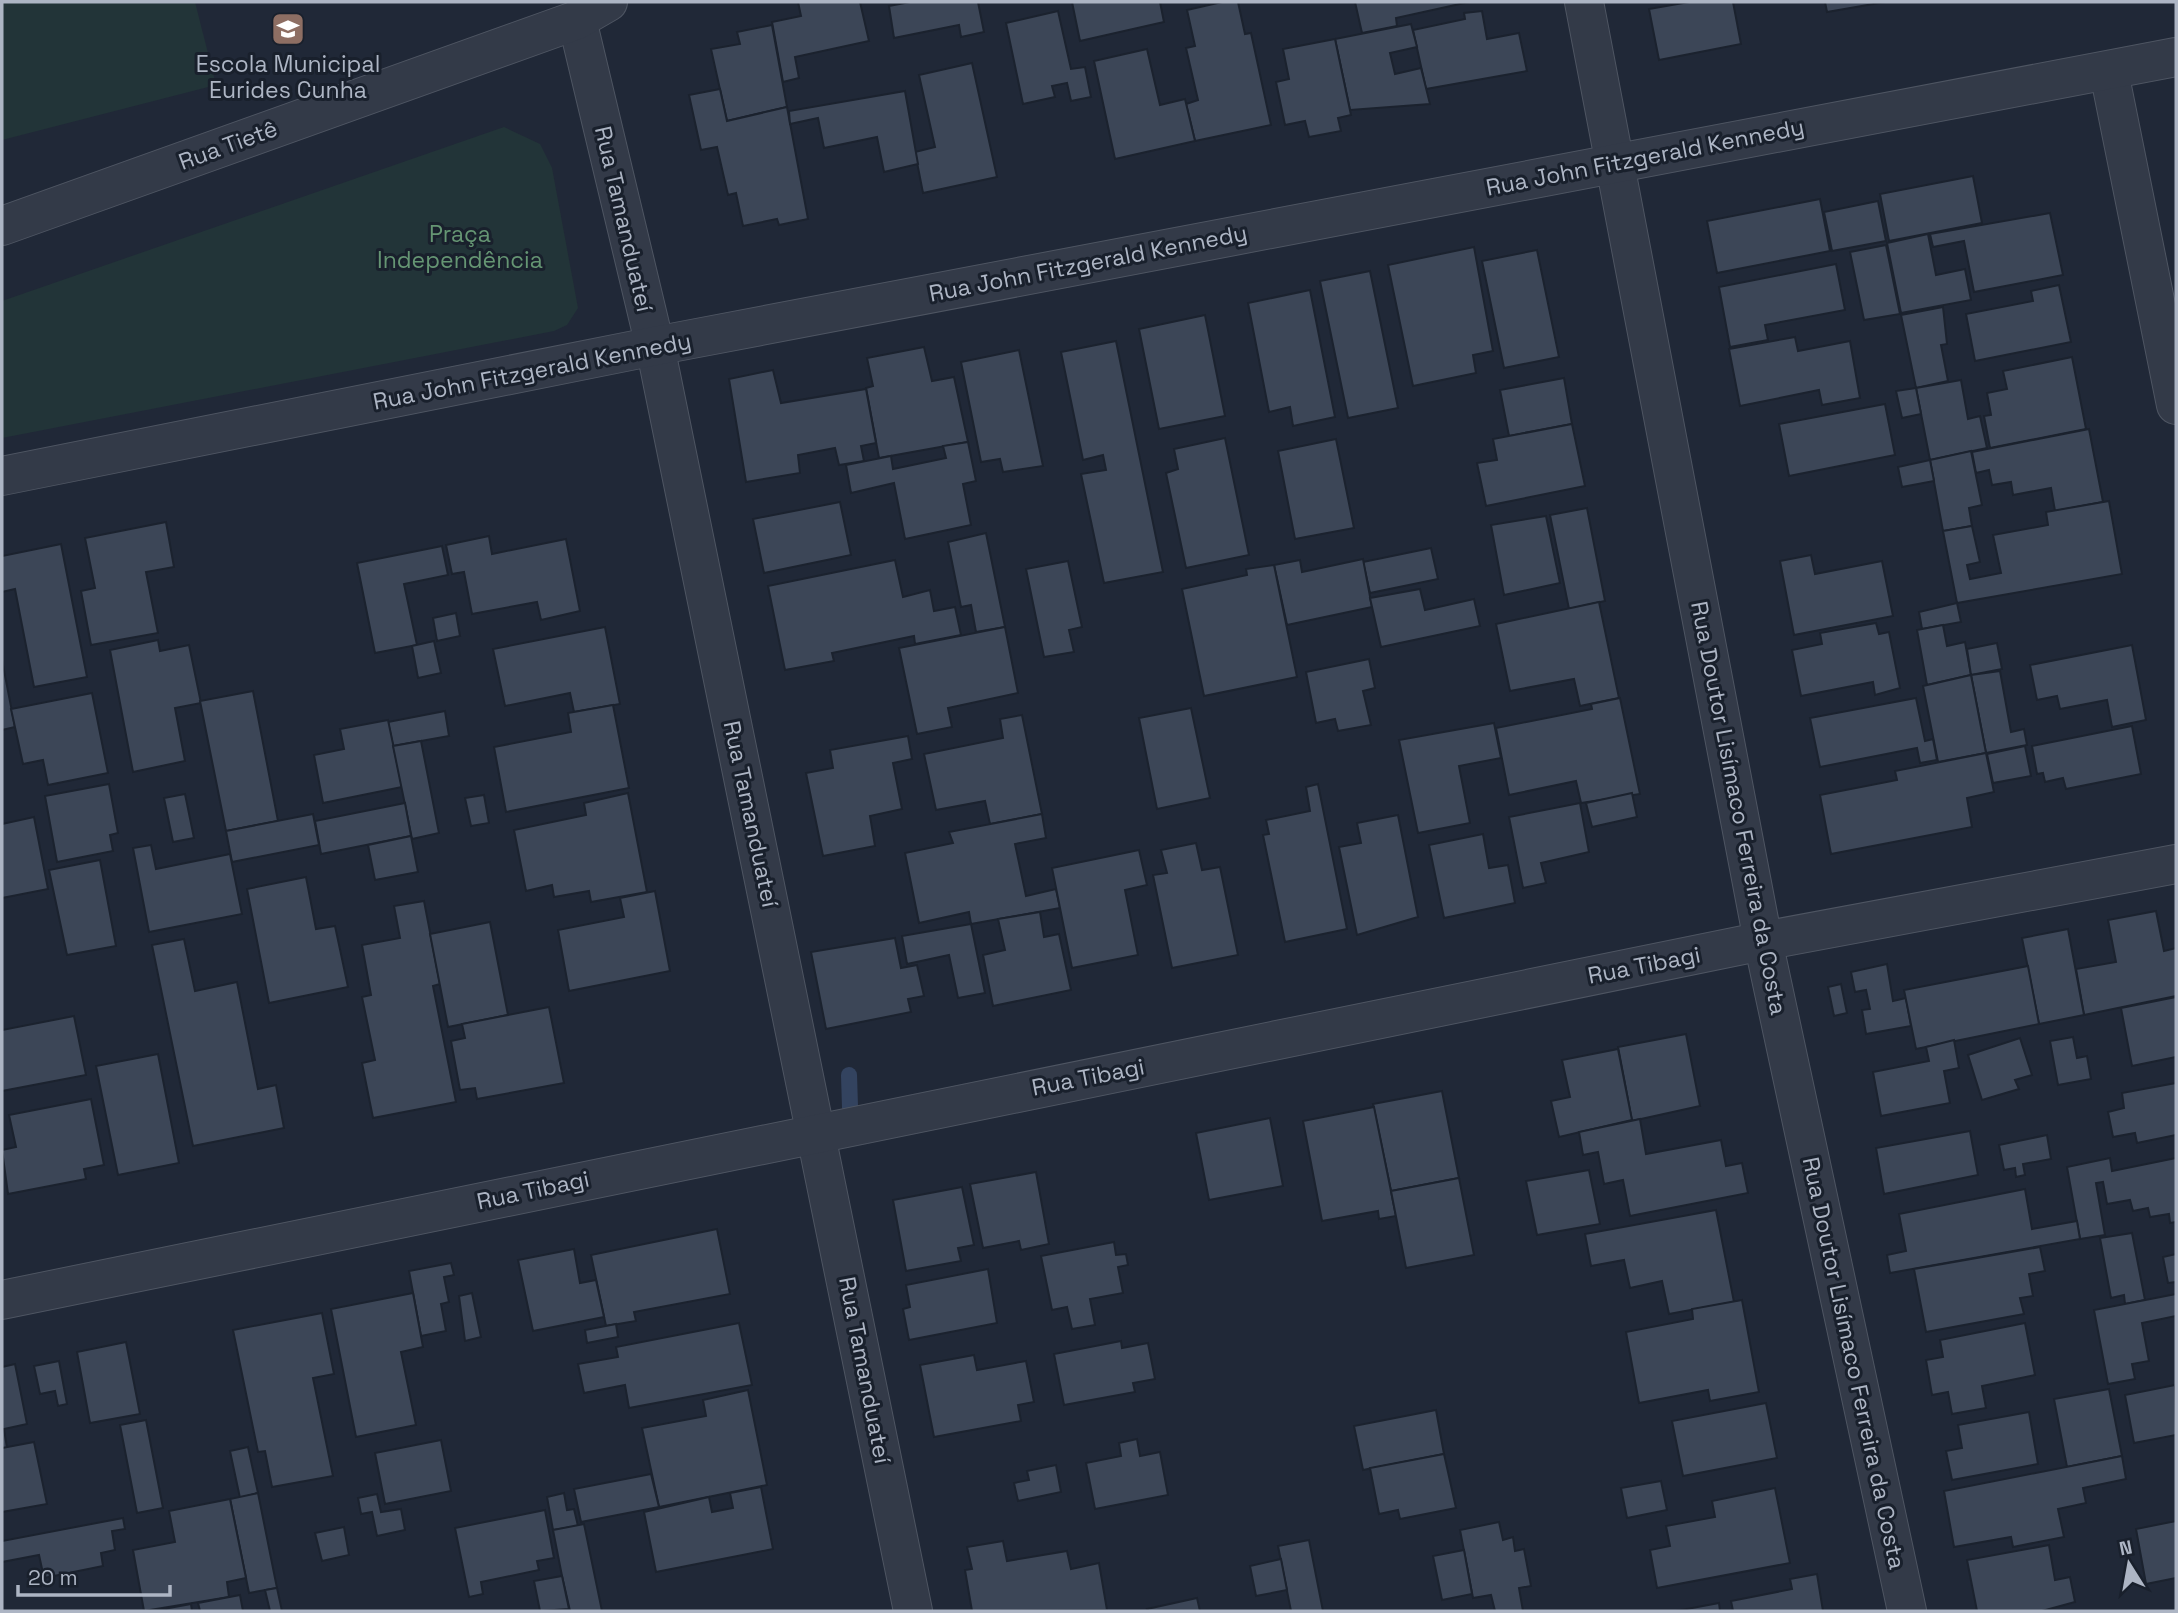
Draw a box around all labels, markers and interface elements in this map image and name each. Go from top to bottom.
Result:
school or university icon: Escola Municipal Eurides Cunha [269,10,307,48]
place label: Escola Municipal Eurides Cunha [196,49,380,105]
street label: Rua John Fitzgerald Kennedy [1483,111,1807,203]
street label: Rua Tietê [174,113,282,177]
street label: Rua Tamanduateí [588,123,660,315]
street label: Rua John Fitzgerald Kennedy [926,217,1250,309]
park label: Praça Independência [377,219,543,275]
street label: Rua John Fitzgerald Kennedy [370,325,694,417]
street label: Rua Doutor Lisímaco Ferreira da Costa [1684,599,1794,1017]
street label: Rua Tamanduateí [717,718,785,910]
street label: Rua Tibagi [1585,939,1703,991]
street label: Rua Tibagi [1029,1051,1147,1103]
street label: Rua Doutor Lisímaco Ferreira da Costa [1796,1154,1912,1572]
street label: Rua Tibagi [474,1163,592,1217]
street label: Rua Tamanduateí [832,1274,898,1466]
north arrow [2094,1529,2164,1599]
text: N [2117,1534,2134,1561]
scale bar [18,1554,170,1598]
text: 20 m [28,1564,78,1591]

